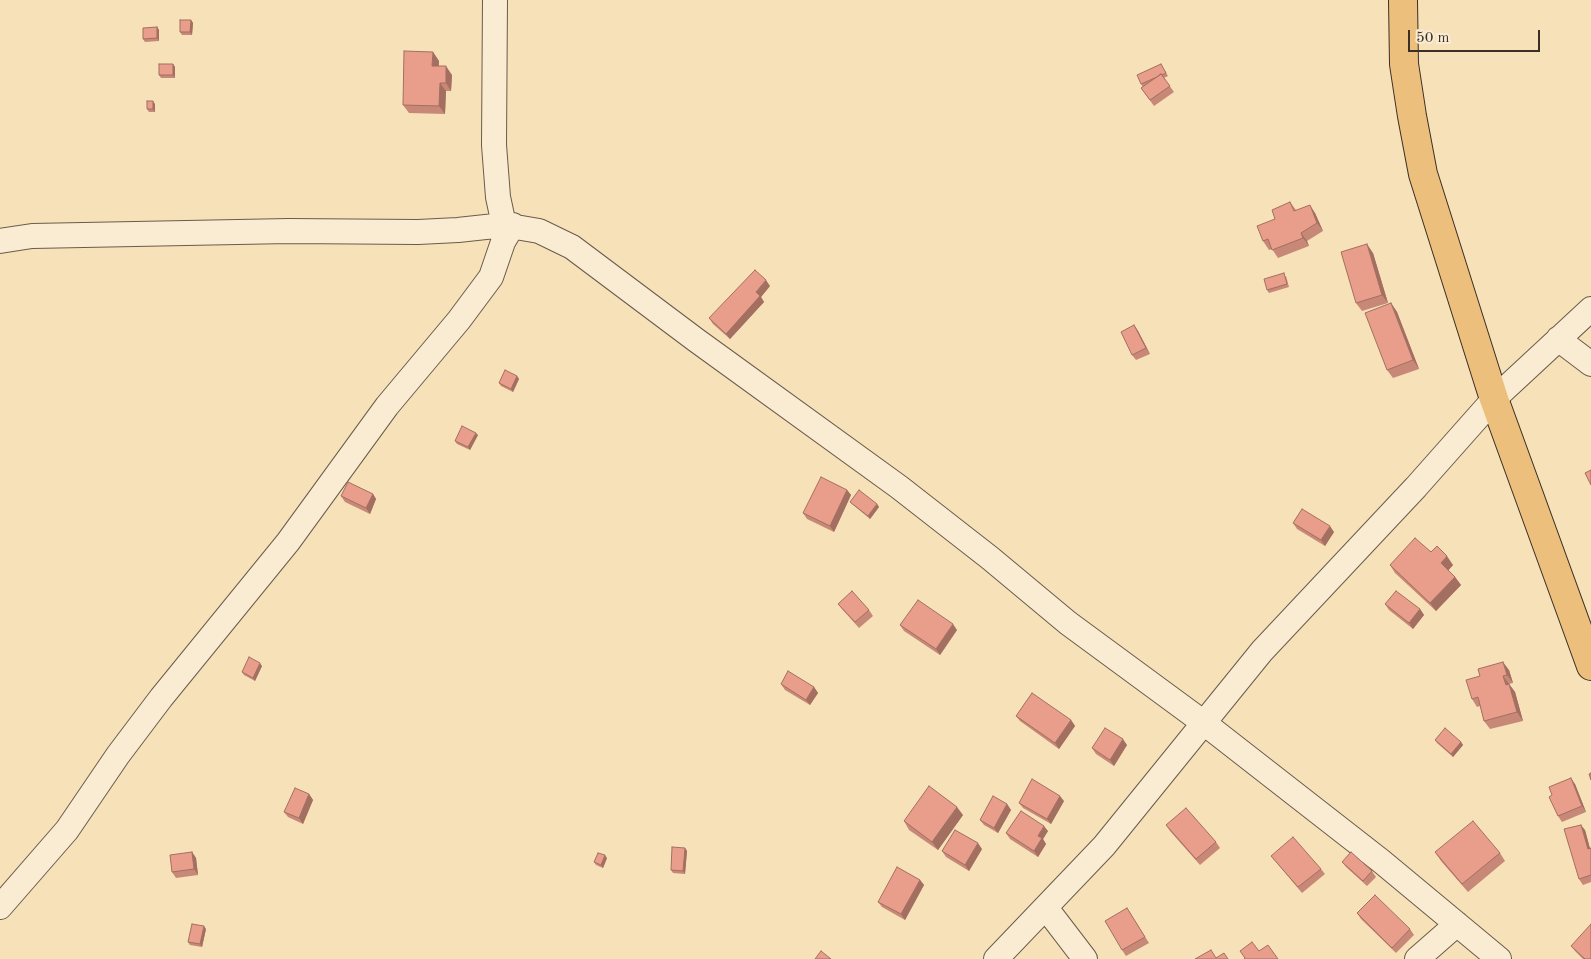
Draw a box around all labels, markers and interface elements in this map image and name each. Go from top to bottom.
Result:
scale bar [1411,20,1544,52]
text: 50 m [1416,31,1450,46]

